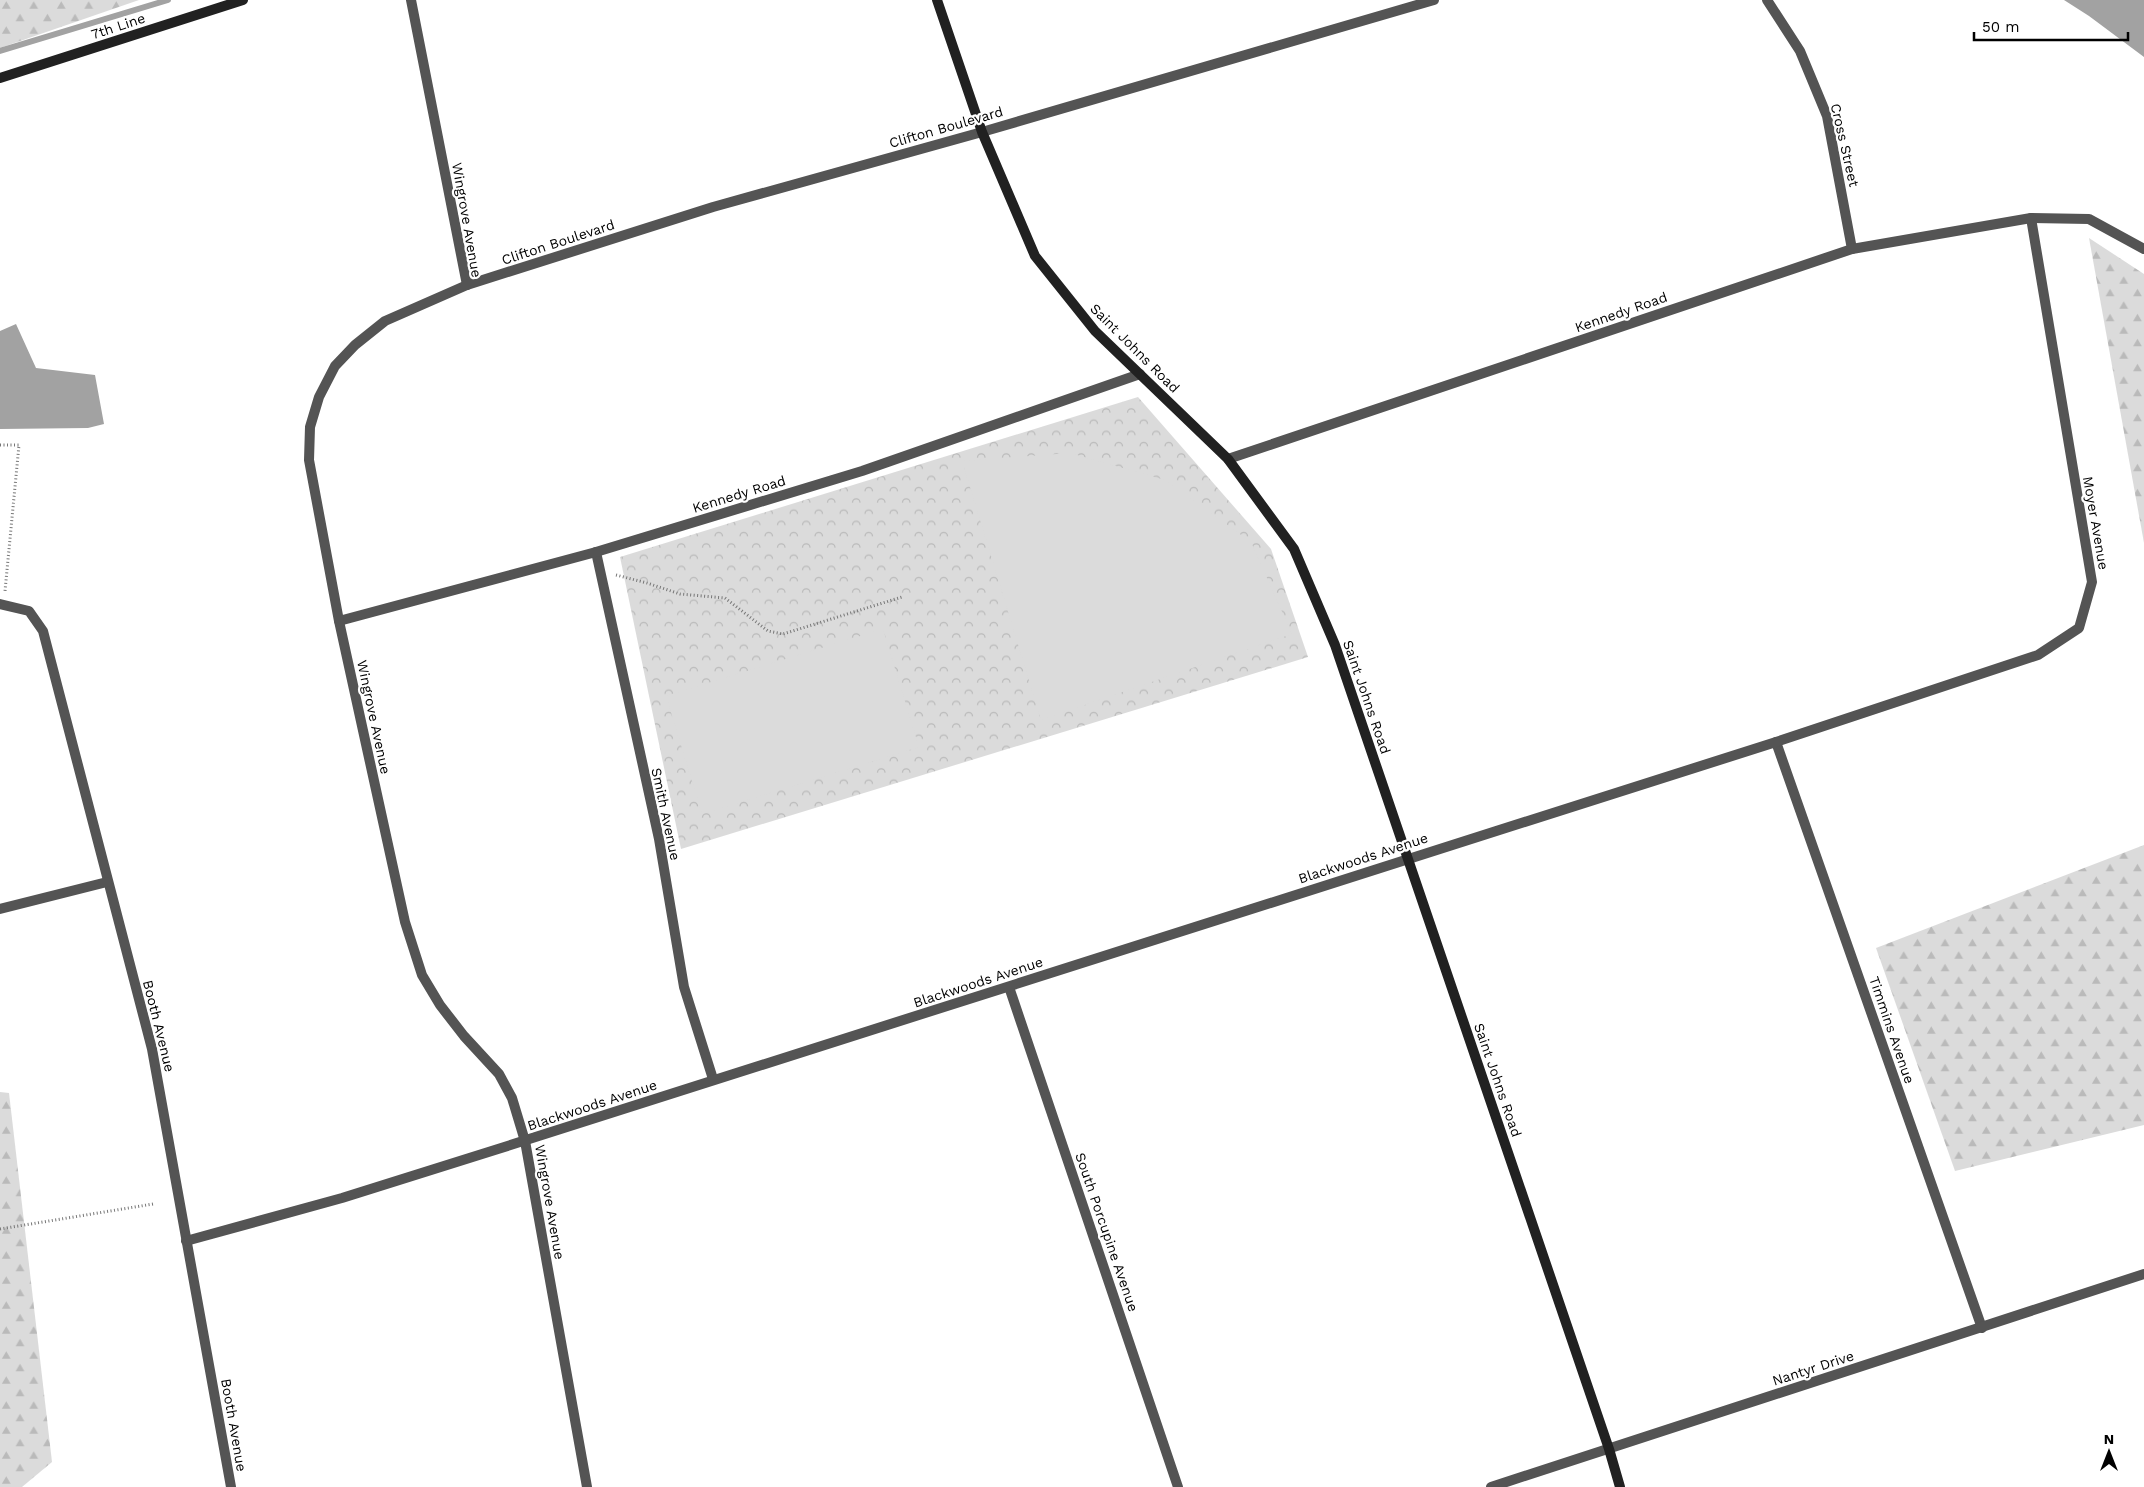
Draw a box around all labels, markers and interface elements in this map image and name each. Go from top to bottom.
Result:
street label: 7th Line [89,10,147,42]
scale bar [1974,10,2128,42]
text: 50 m [1982,18,2019,36]
street label: Cross Street [1828,102,1862,188]
street label: Clifton Boulevard [887,103,1005,151]
street label: Wingrove Avenue [449,161,485,279]
street label: Clifton Boulevard [500,216,616,268]
street label: Kennedy Road [1573,289,1669,335]
street label: Saint Johns Road [1087,300,1183,396]
street label: Kennedy Road [690,472,788,516]
street label: Moyer Avenue [2080,475,2112,571]
street label: Saint Johns Road [1340,638,1394,756]
street label: Wingrove Avenue [354,658,394,776]
street label: Smith Avenue [648,766,684,862]
street label: Blackwoods Avenue [1296,829,1430,887]
street label: Blackwoods Avenue [911,953,1045,1011]
street label: Timmins Avenue [1866,974,1918,1086]
street label: Booth Avenue [140,978,178,1074]
street label: Saint Johns Road [1471,1021,1525,1139]
street label: Blackwoods Avenue [525,1076,659,1134]
street label: Wingrove Avenue [532,1143,568,1261]
street label: South Porcupine Avenue [1072,1150,1142,1314]
street label: Nantyr Drive [1770,1347,1856,1389]
street label: Booth Avenue [218,1377,250,1473]
north arrow [2084,1427,2134,1477]
text: N [2104,1431,2114,1447]

